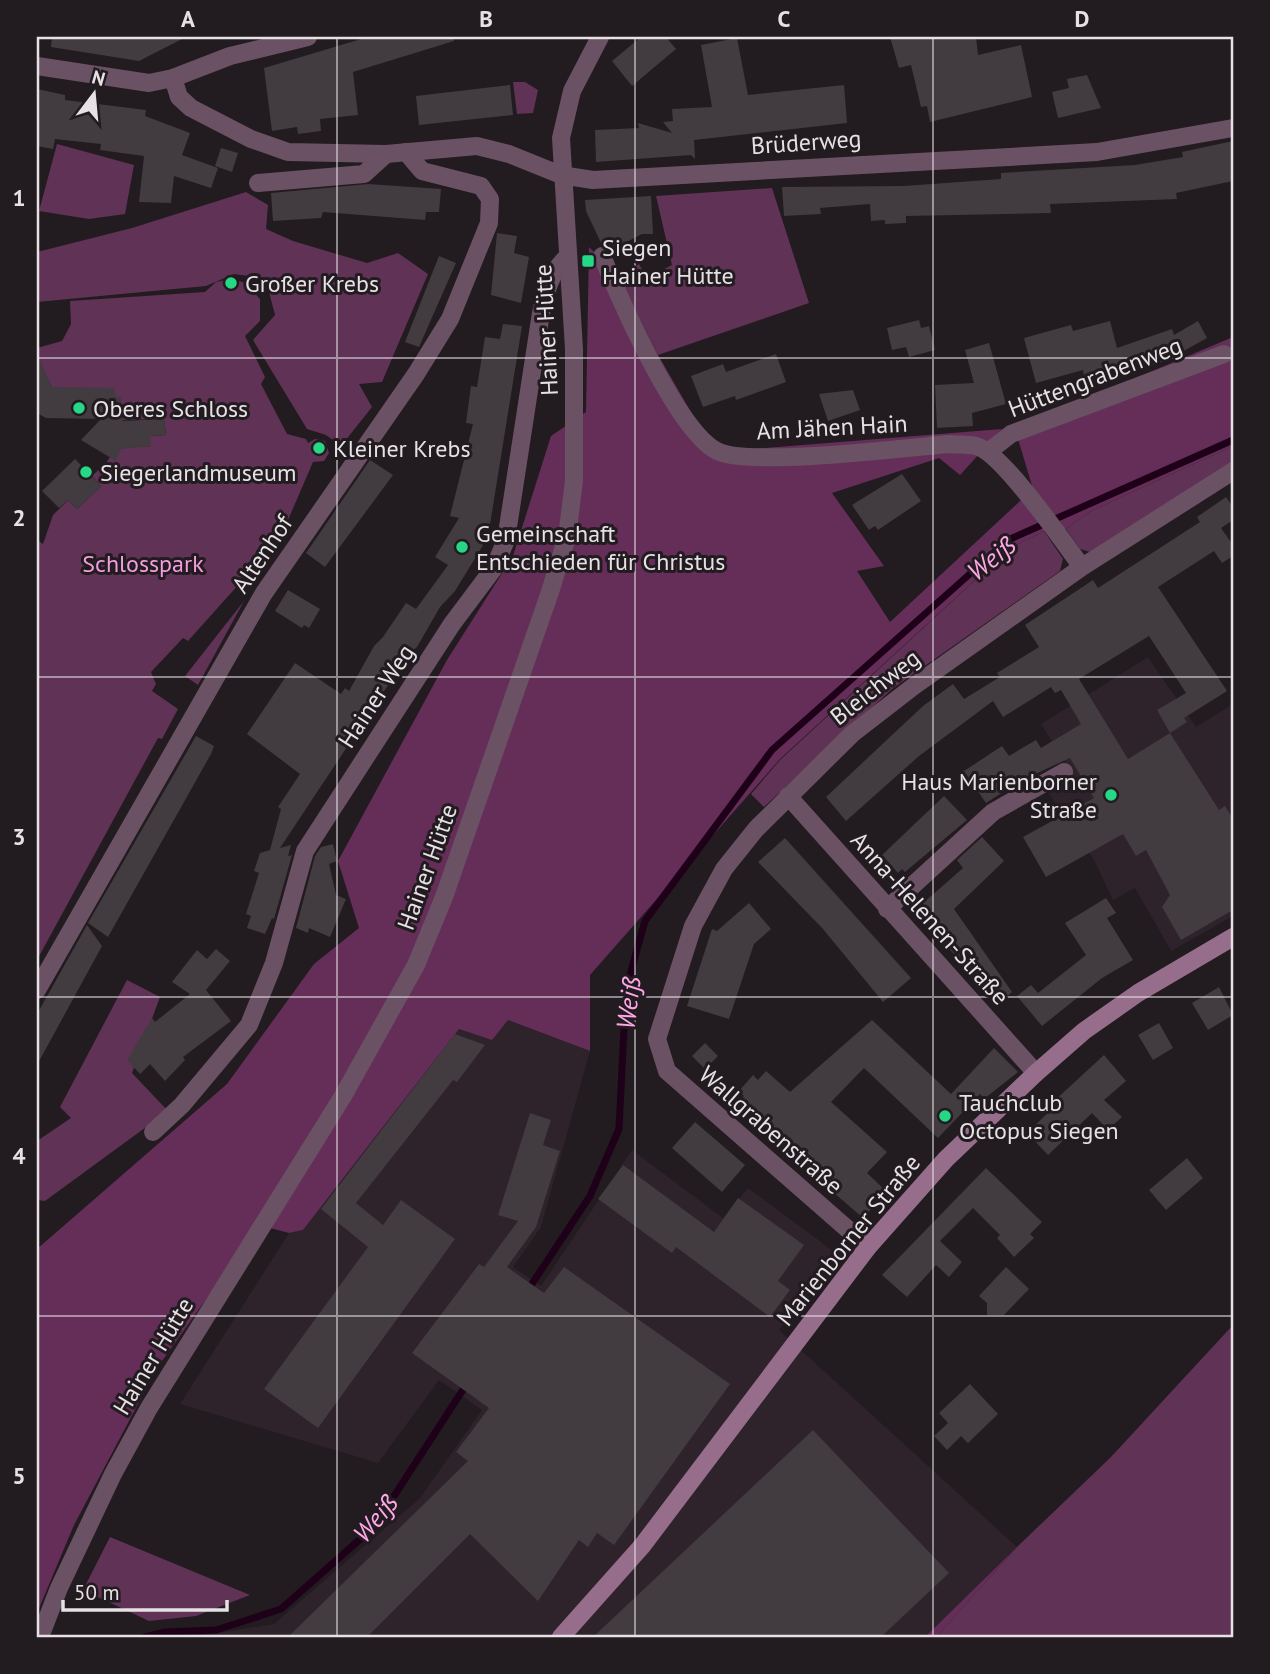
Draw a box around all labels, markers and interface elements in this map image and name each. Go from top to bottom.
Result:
text: A [181,4,195,33]
text: B [479,4,493,33]
text: C [778,4,791,33]
text: D [1075,4,1089,33]
north arrow [60,60,130,130]
text: N [89,64,108,91]
street label: Brüderweg [750,123,862,161]
text: 1 [12,183,26,212]
place label: Siegen Hainer Hütte [602,232,734,291]
marker: Siegen Hainer Hütte [580,253,596,269]
street label: Hainer Hütte [527,263,565,397]
place label: Großer Krebs [245,268,379,299]
marker: Großer Krebs [223,275,239,291]
street label: Hüttengrabenweg [1004,330,1186,424]
place label: Oberes Schloss [93,393,248,424]
marker: Oberes Schloss [71,400,87,416]
street label: Am Jähen Hain [756,408,908,446]
place label: Kleiner Krebs [333,433,471,464]
marker: Kleiner Krebs [311,440,327,456]
place label: Siegerlandmuseum [100,457,296,488]
marker: Siegerlandmuseum [78,464,94,480]
text: 2 [12,503,26,532]
street label: Altenhof [225,508,300,599]
place label: Gemeinschaft Entschieden für Christus [476,518,725,577]
water label: Weiß [960,528,1022,588]
marker: Gemeinschaft Entschieden für Christus [454,539,470,555]
park label: Schlosspark [82,548,204,579]
street label: Hainer Weg [331,638,421,754]
street label: Bleichweg [824,642,926,732]
place label: Haus Marienborner Straße [901,766,1097,825]
marker: Haus Marienborner Straße [1103,787,1119,803]
street label: Hainer Hütte [390,800,464,934]
text: 3 [12,822,26,851]
street label: Anna-Helenen-Straße [844,825,1016,1011]
water label: Weiß [608,974,648,1031]
street label: Wallgrabenstraße [693,1059,849,1201]
place label: Tauchclub Octopus Siegen [959,1087,1119,1146]
marker: Tauchclub Octopus Siegen [937,1108,953,1124]
text: 4 [12,1141,26,1170]
street label: Marienborner Straße [769,1148,927,1332]
street label: Hainer Hütte [106,1292,200,1420]
text: 5 [12,1461,26,1490]
water label: Weiß [345,1487,405,1549]
scale bar [63,1569,228,1613]
text: 50 m [74,1579,120,1606]

